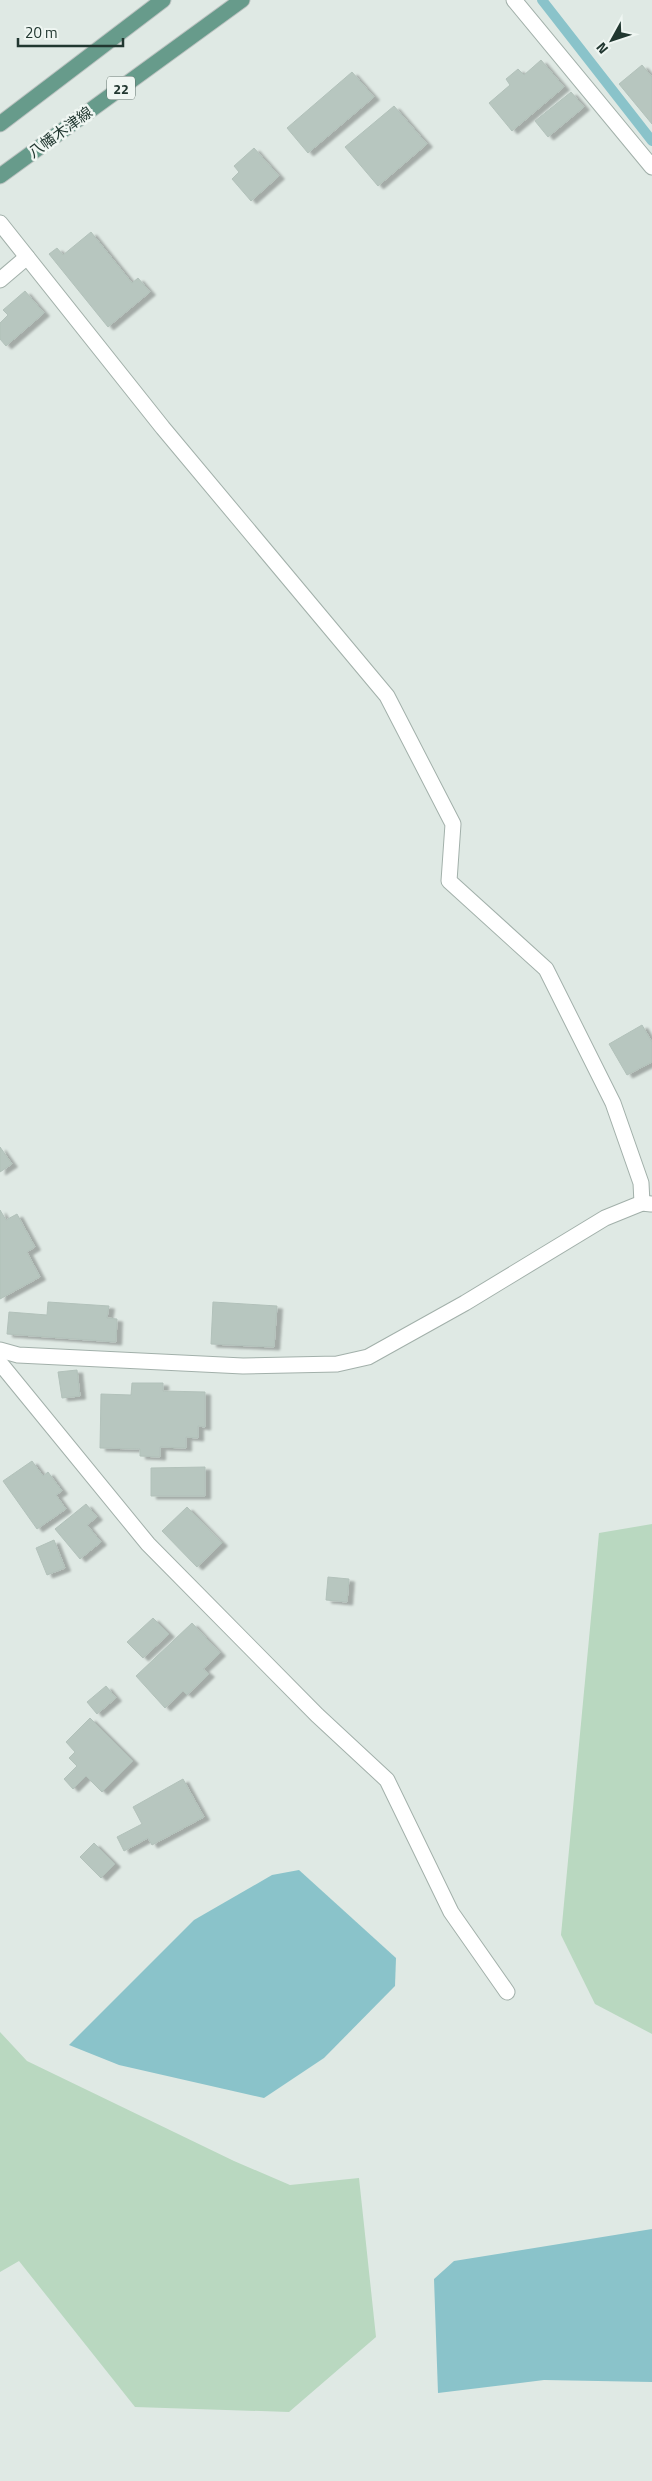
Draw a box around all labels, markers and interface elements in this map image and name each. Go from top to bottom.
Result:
scale bar [18,15,122,47]
north arrow [587,15,637,65]
text: 20 m [25,21,58,44]
text: N [590,38,613,59]
road number: 22 [107,76,135,100]
street label: 八幡木津線 [23,101,97,163]

